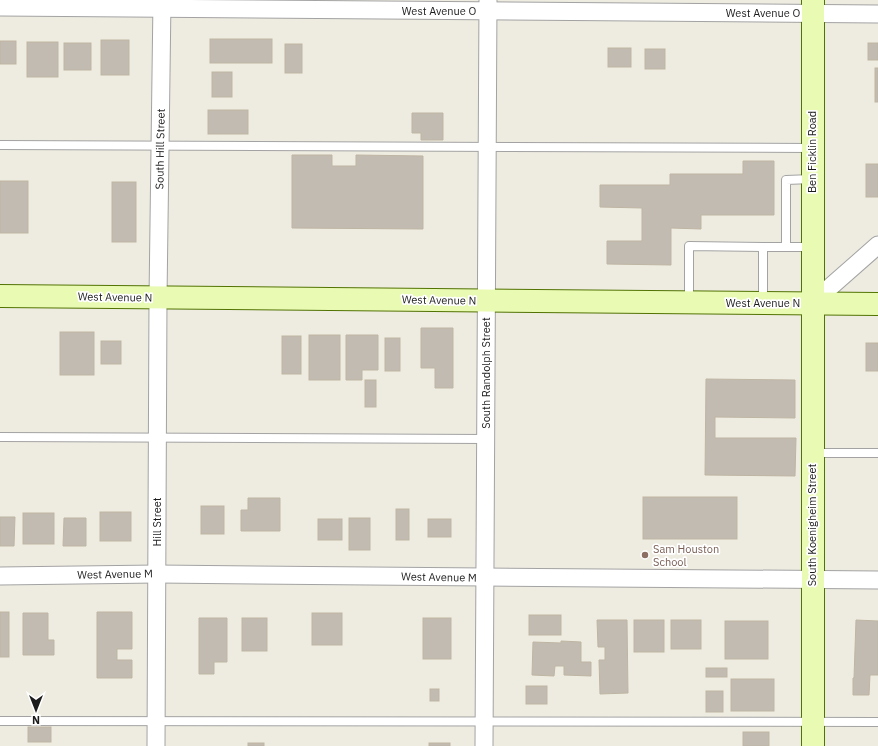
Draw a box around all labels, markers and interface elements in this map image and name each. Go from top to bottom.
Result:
street label: West Avenue O [402,4,476,18]
street label: West Avenue O [726,6,800,20]
street label: South Hill Street [152,108,168,189]
street label: Ben Ficklin Road [805,111,819,193]
street label: West Avenue N [78,289,152,305]
street label: West Avenue N [402,292,476,308]
street label: West Avenue N [726,296,800,310]
street label: South Randolph Street [479,317,493,429]
street label: South Koenigheim Street [805,464,819,586]
street label: Hill Street [150,497,164,547]
place label: Sam Houston School [653,542,719,569]
marker: Sam Houston School [640,550,650,560]
street label: West Avenue M [77,566,153,582]
street label: West Avenue M [401,569,477,585]
north arrow [16,690,56,730]
text: N [32,713,40,727]

